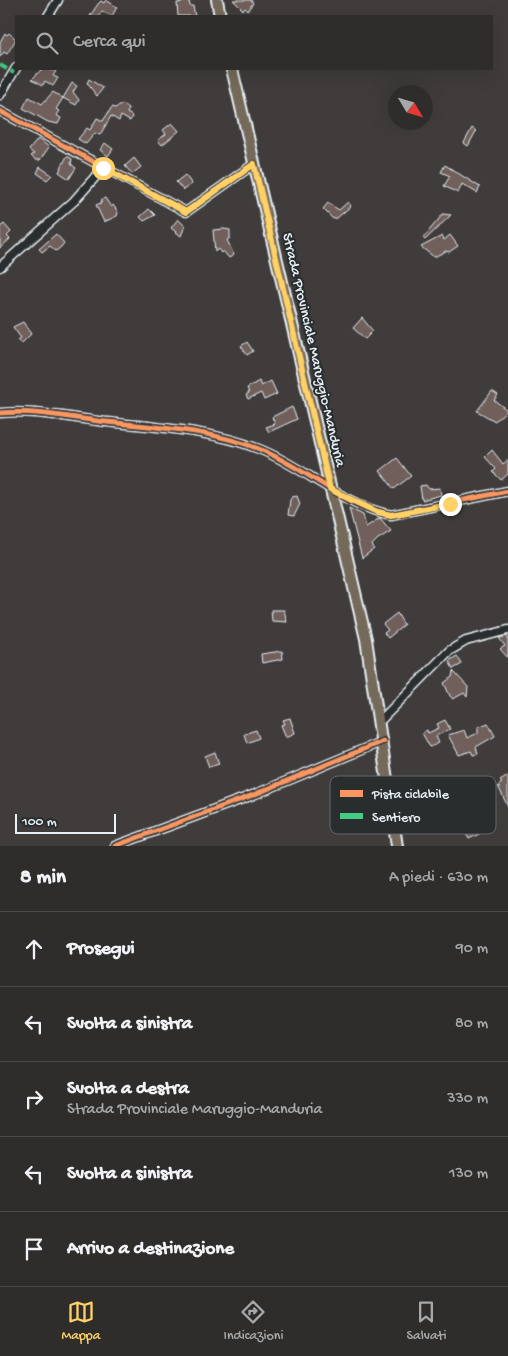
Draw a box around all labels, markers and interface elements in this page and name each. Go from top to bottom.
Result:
search box [15,15,493,70]
icon: search [33,29,61,57]
text: Cerca qui [73,31,146,54]
north arrow [388,85,433,130]
route start [92,157,115,180]
street label: Strada Provinciale Maruggio-Manduria [277,231,349,469]
route end [439,493,462,516]
legend [330,776,496,834]
text: Pista ciclabile [371,787,450,804]
text: Sentiero [372,810,421,827]
scale bar [15,811,116,834]
text: 100 m [22,814,57,831]
text: 8 min [20,866,66,891]
text: A piedi · 630 m [389,869,488,888]
icon: ahead [20,935,48,963]
text: Prosegui [67,938,135,961]
text: 90 m [456,940,488,959]
icon: left [20,1010,48,1038]
text: Svolta a sinistra [67,1013,192,1036]
text: 80 m [455,1015,488,1034]
text: Svolta a destra [67,1078,189,1101]
icon: right [20,1085,48,1113]
text: 330 m [447,1090,488,1109]
text: Strada Provinciale Maruggio-Manduria [67,1101,322,1120]
icon: left [20,1160,48,1188]
text: Svolta a sinistra [67,1163,192,1186]
text: 130 m [449,1165,488,1184]
icon: arrive [20,1235,48,1263]
text: Arrivo a destinazione [67,1238,234,1261]
tab: Mappa [61,1298,101,1345]
tab: Indicazioni [224,1298,283,1345]
tab: Salvati [406,1298,447,1345]

